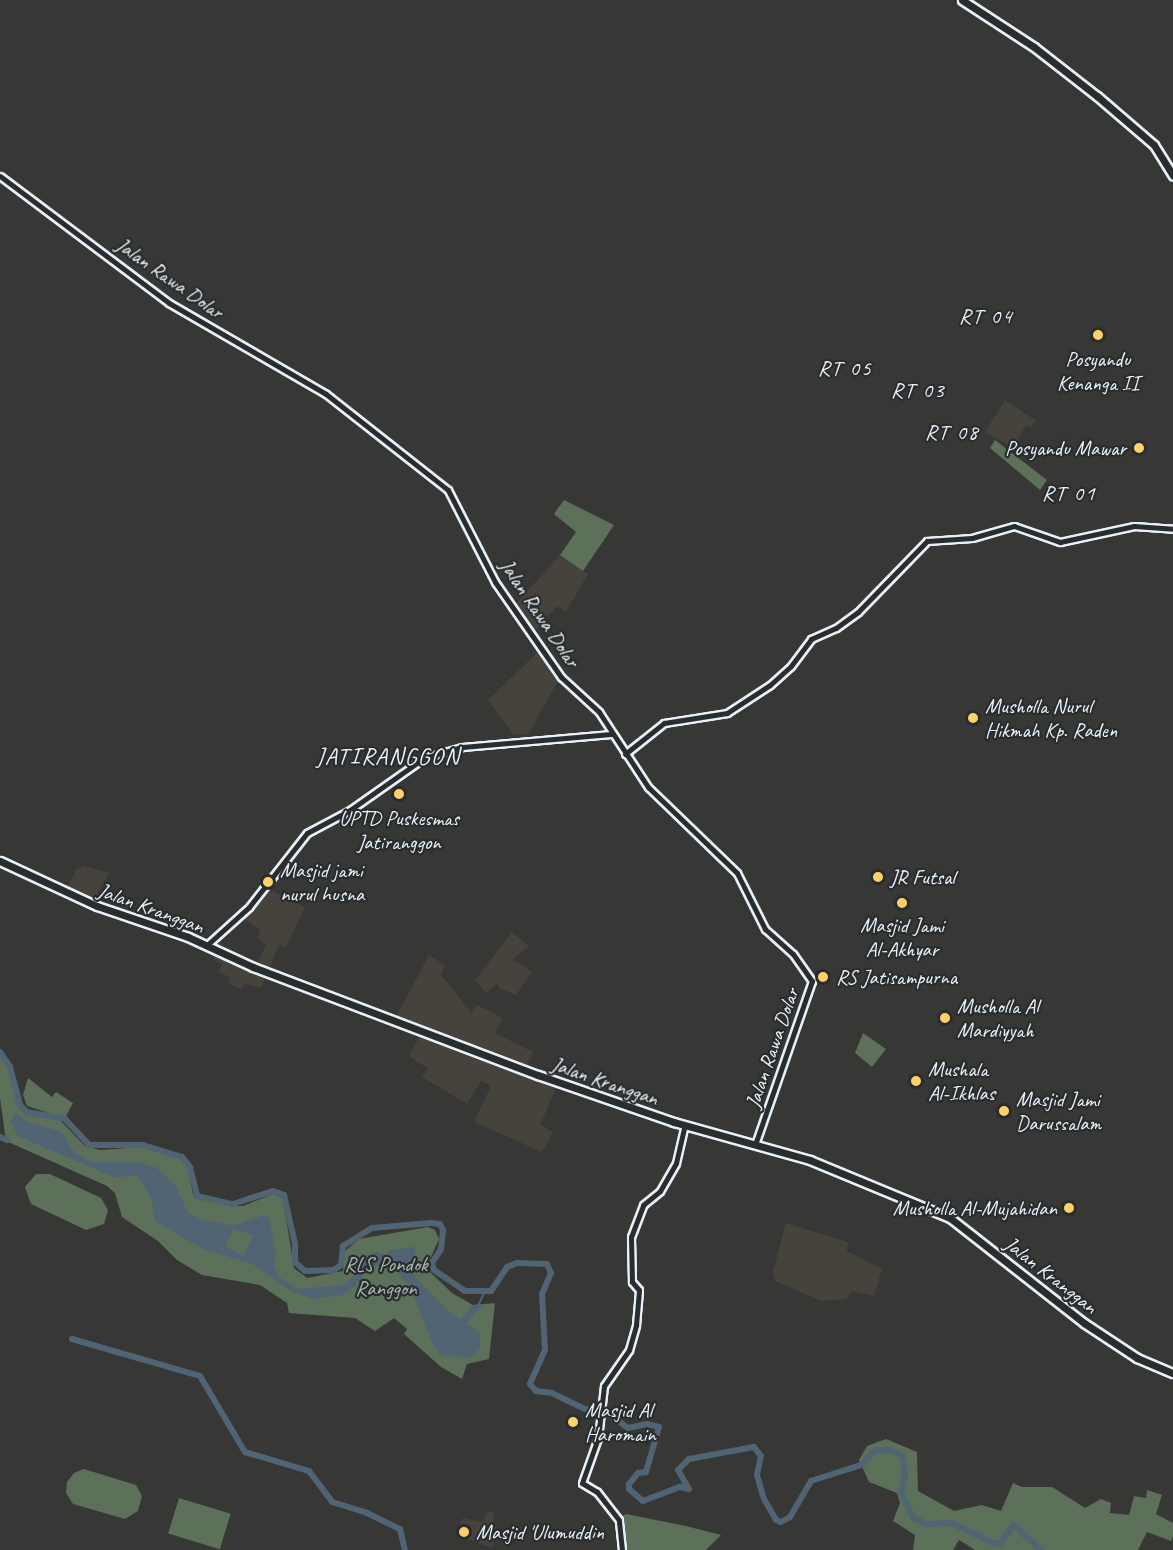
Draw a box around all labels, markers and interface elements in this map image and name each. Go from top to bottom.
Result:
street label: Jalan Rawa Dolar [111,232,229,324]
district label: RT 04 [959,304,1013,330]
marker: Posyandu Kenanga II [1089,326,1107,344]
place label: Posyandu Kenanga II [1057,346,1139,396]
district label: RT 05 [818,356,872,382]
district label: RT 03 [891,378,945,404]
district label: RT 08 [925,420,979,446]
place label: Posyandu Mawar [1005,435,1126,461]
marker: Posyandu Mawar [1130,439,1148,457]
district label: RT 01 [1042,481,1096,507]
street label: Jalan Rawa Dolar [494,554,586,672]
place label: Musholla Nurul Hikmah Kp. Raden [985,693,1117,743]
marker: Musholla Nurul Hikmah Kp. Raden [966,711,980,725]
district label: JATIRANGGON [316,743,460,771]
marker: UPTD Puskesmas Jatiranggon [390,785,408,803]
place label: UPTD Puskesmas Jatiranggon [339,805,459,855]
place label: Masjid jami nurul husna [280,857,364,907]
place label: JR Futsal [890,864,955,890]
marker: JR Futsal [871,870,885,884]
marker: Masjid jami nurul husna [261,875,275,889]
street label: Jalan Kranggan [94,877,208,939]
marker: Masjid Jami Al-Akhyar [895,896,909,910]
place label: Masjid Jami Al-Akhyar [860,912,944,962]
place label: RS Jatisampurna [836,964,957,990]
marker: RS Jatisampurna [814,968,832,986]
street label: Jalan Rawa Dolar [740,985,804,1111]
place label: Musholla Al Mardiyyah [957,993,1039,1043]
marker: Musholla Al Mardiyyah [938,1011,952,1025]
street label: Jalan Kranggan [548,1051,662,1111]
place label: Mushala Al-Ikhlas [928,1056,995,1106]
marker: Mushala Al-Ikhlas [909,1074,923,1088]
place label: Masjid Jami Darussalam [1016,1086,1101,1136]
marker: Masjid Jami Darussalam [997,1104,1011,1118]
place label: Musholla Al-Mujahidan [893,1195,1057,1221]
marker: Musholla Al-Mujahidan [1062,1201,1076,1215]
street label: Jalan Kranggan [999,1231,1103,1319]
park label: RLS Pondok Ranggon [344,1251,428,1301]
place label: Masjid Al Haromain [585,1397,656,1447]
marker: Masjid Al Haromain [566,1415,580,1429]
place label: Masjid 'Ulumuddin [476,1519,604,1545]
marker: Masjid 'Ulumuddin [457,1525,471,1539]

